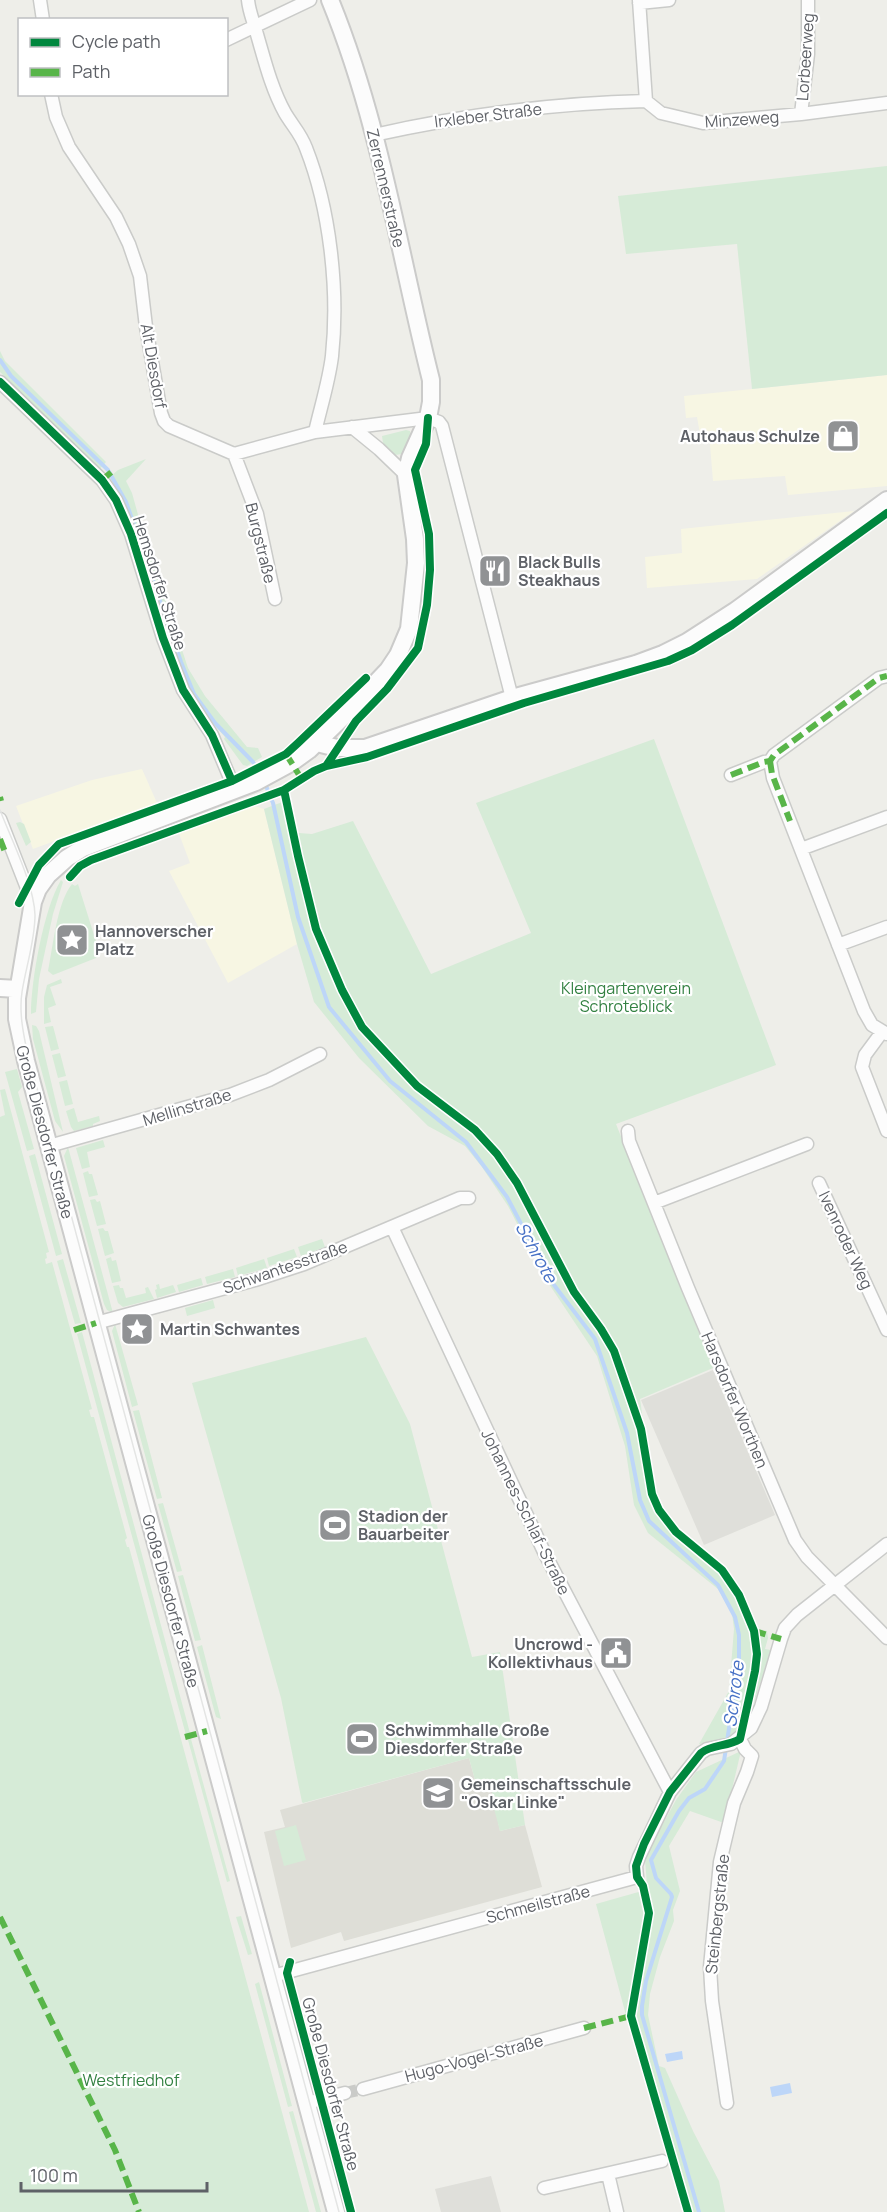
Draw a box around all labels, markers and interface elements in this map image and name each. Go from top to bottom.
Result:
street label: Lorbeerweg [791,12,819,102]
legend [18,18,228,96]
text: Cycle path [72,29,161,53]
text: Path [72,59,110,83]
street label: Irxleber Straße [433,97,543,133]
street label: Minzeweg [704,105,780,133]
street label: Zerrennerstraße [362,126,410,250]
street label: Alt Diesdorf [136,322,172,411]
shop icon: Autohaus Schulze [825,418,861,454]
place label: Autohaus Schulze [680,425,820,447]
street label: Burgstraße [240,500,282,586]
street label: Hemsdorfer Straße [128,513,192,653]
place label: Black Bulls Steakhaus [518,551,601,591]
restaurant icon: Black Bulls Steakhaus [477,553,513,589]
place label: Hannoverscher Platz [95,920,213,960]
place icon: Hannoverscher Platz [54,922,90,958]
park label: Kleingartenverein Schroteblick [561,977,691,1017]
street label: Große Diesdorfer Straße [11,1043,79,1221]
street label: Mellinstraße [140,1083,234,1131]
street label: Ivenroder Weg [814,1187,878,1293]
water label: Schrote [510,1217,564,1288]
street label: Schwantesstraße [220,1235,350,1299]
place icon: Martin Schwantes [119,1311,155,1347]
place label: Martin Schwantes [160,1318,300,1340]
street label: Harsdorfer Worthen [696,1329,774,1471]
street label: Johannes-Schlaf-Straße [476,1426,576,1598]
place label: Stadion der Bauarbeiter [358,1505,449,1545]
sports icon: Stadion der Bauarbeiter [317,1507,353,1543]
street label: Große Diesdorfer Straße [137,1512,205,1690]
place label: Uncrowd - Kollektivhaus [488,1633,593,1673]
public building icon: Uncrowd - Kollektivhaus [598,1635,634,1671]
water label: Schrote [717,1658,749,1728]
place label: Schwimmhalle Große Diesdorfer Straße [385,1719,550,1759]
sports icon: Schwimmhalle Große Diesdorfer Straße [344,1721,380,1757]
place label: Gemeinschaftsschule "Oskar Linke" [461,1773,632,1813]
school or university icon: Gemeinschaftsschule "Oskar Linke" [420,1775,456,1811]
street label: Steinbergstraße [700,1853,734,1975]
street label: Schmeilstraße [484,1880,592,1928]
street label: Große Diesdorfer Straße [297,1995,365,2173]
street label: Hugo-Vogel-Straße [402,2029,546,2087]
park label: Westfriedhof [83,2069,180,2091]
scale bar [21,2155,207,2193]
text: 100 m [30,2163,78,2187]

